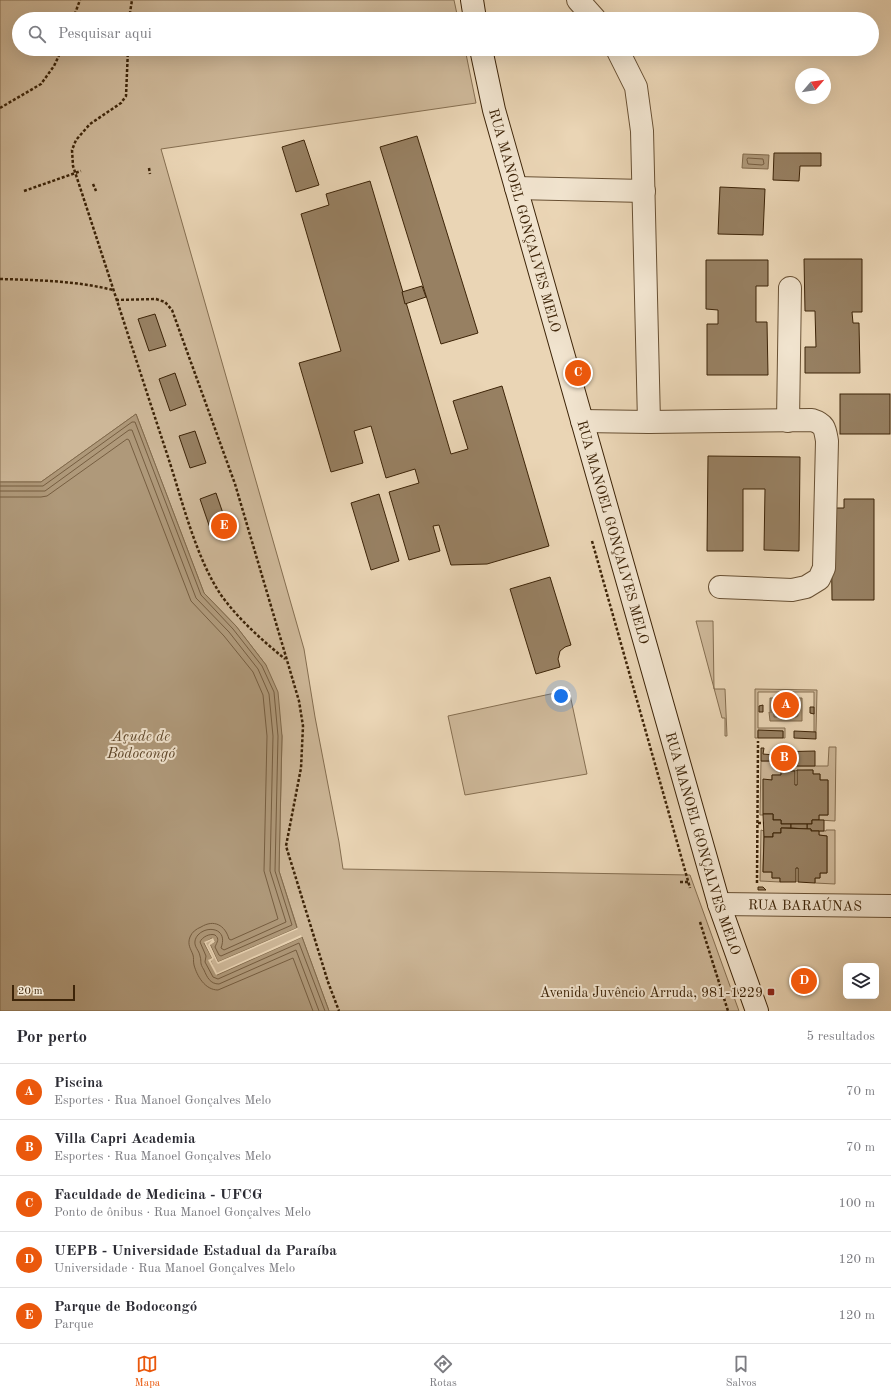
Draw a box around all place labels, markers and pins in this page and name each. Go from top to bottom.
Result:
pin: C [565,358,591,388]
pin: E [211,511,237,541]
pin: A [773,690,799,720]
pin: B [771,743,797,773]
pin: D [791,966,817,996]
place label: Avenida Juvêncio Arruda, 981-1229 [540,986,763,1000]
marker: Avenida Juvêncio Arruda, 981-1229 [766,987,776,997]

